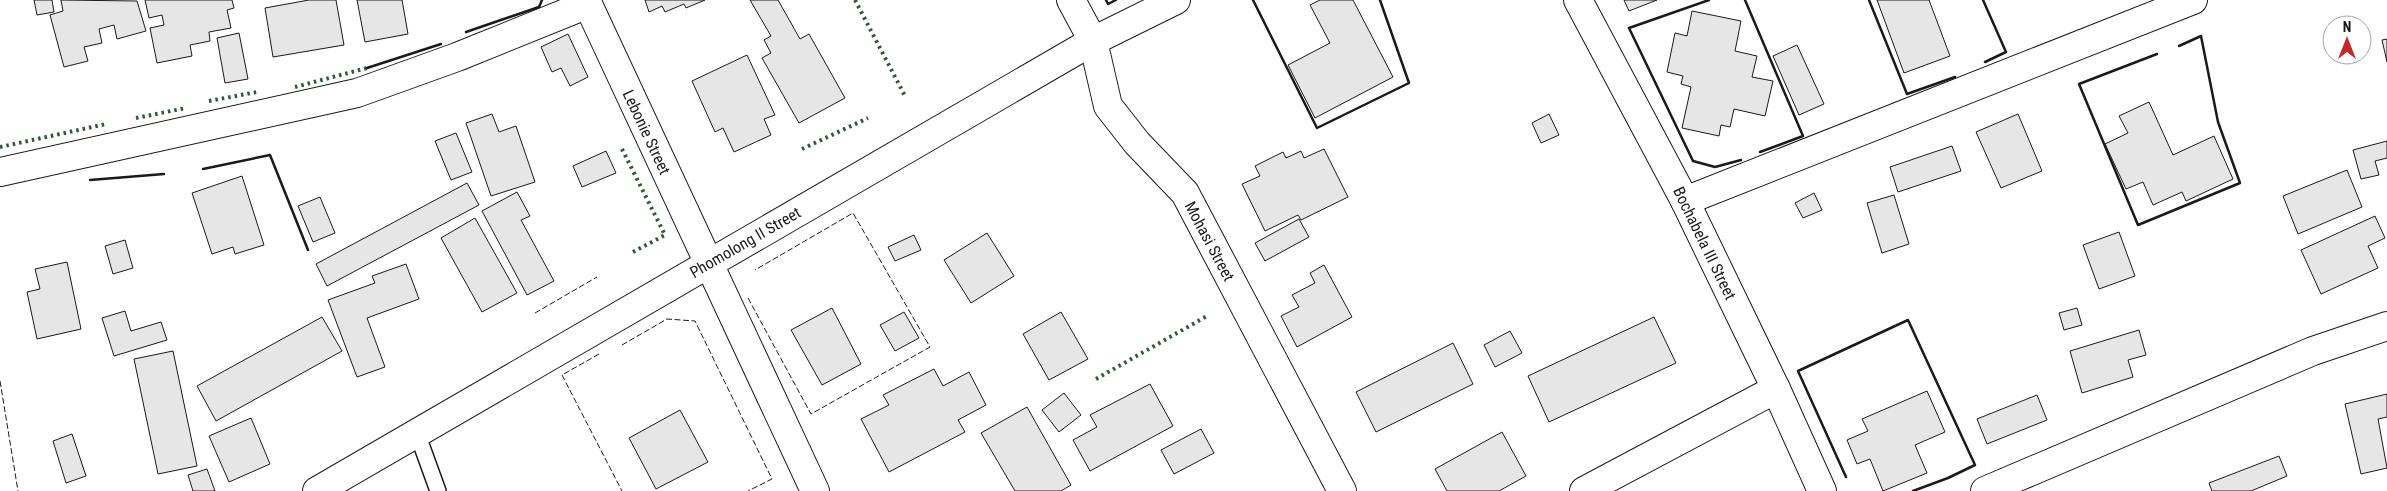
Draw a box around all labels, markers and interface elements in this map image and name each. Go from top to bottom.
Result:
north arrow [2322,15,2372,65]
text: N [2343,19,2351,35]
street label: Lebonie Street [619,87,675,178]
street label: Bochabela III Street [1669,184,1740,303]
street label: Mohasi Street [1181,198,1239,285]
street label: Phomolong II Street [686,203,804,282]

